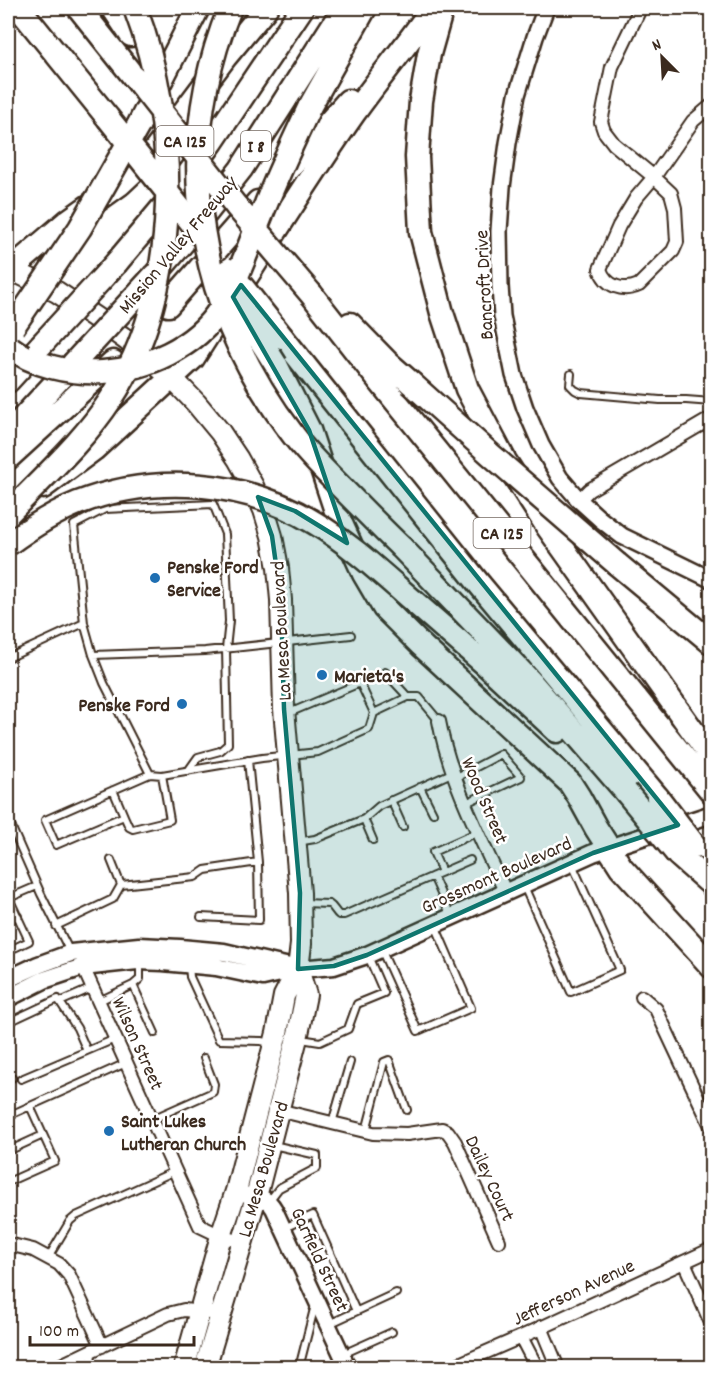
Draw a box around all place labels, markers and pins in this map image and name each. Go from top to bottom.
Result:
place label: Penske Ford Service [167,555,259,606]
marker: Penske Ford Service [148,571,162,585]
place label: Marieta's [334,664,404,692]
marker: Marieta's [315,668,329,682]
place label: Penske Ford [78,693,170,721]
marker: Penske Ford [175,697,189,711]
place label: Saint Lukes Lutheran Church [121,1109,246,1160]
marker: Saint Lukes Lutheran Church [102,1124,116,1138]

